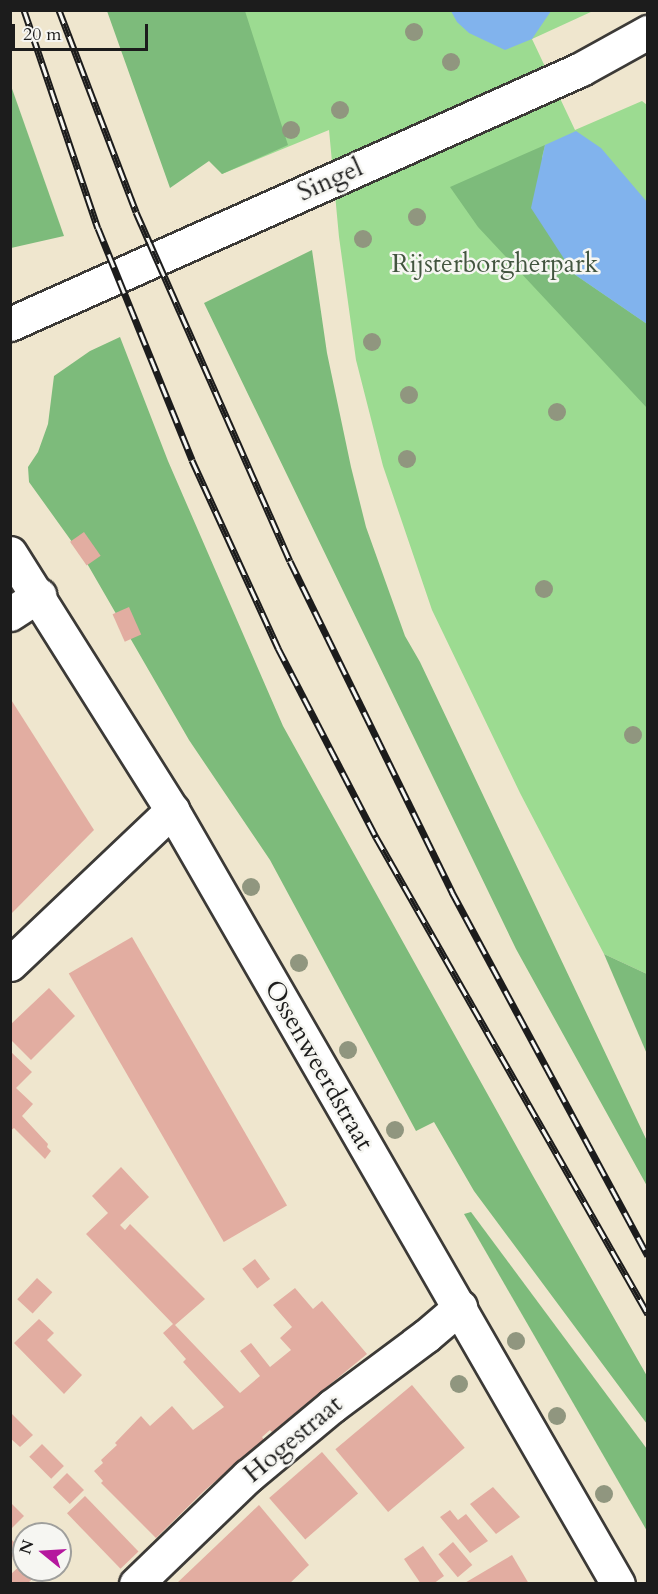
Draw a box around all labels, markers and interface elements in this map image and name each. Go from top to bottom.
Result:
scale bar [15,12,152,50]
text: 20 m [23,22,62,47]
street label: Singel [293,152,367,208]
park label: Rijsterborgherpark [392,248,598,280]
street label: Ossenweerdstraat [258,974,380,1156]
street label: Hogestraat [237,1389,349,1489]
north arrow [12,1522,72,1582]
text: N [14,1537,39,1557]

